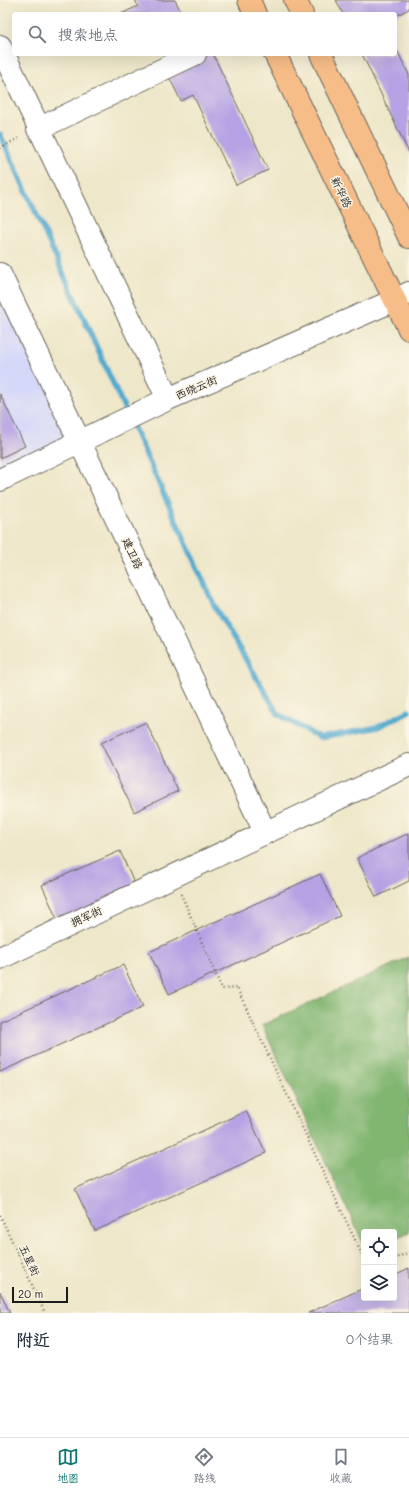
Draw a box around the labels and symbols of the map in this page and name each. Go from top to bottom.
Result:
street label: 新华路 [328,174,356,210]
street label: 西晓云街 [173,371,220,402]
street label: 建卫路 [119,535,147,571]
street label: 拥军街 [68,902,105,930]
street label: 五星街 [16,1242,44,1279]
scale bar [12,1285,68,1304]

